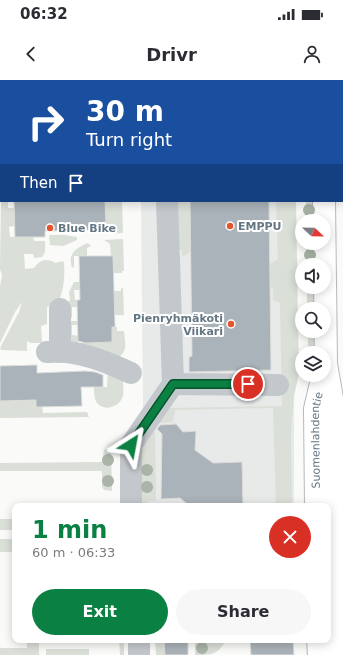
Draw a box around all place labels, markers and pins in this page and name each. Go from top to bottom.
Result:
place label: EMPPU [238,220,282,233]
marker: EMPPU [225,221,235,231]
place label: Blue Bike [58,222,116,235]
marker: Blue Bike [45,223,55,233]
place label: Pienryhmäkoti Viikari [133,312,223,338]
marker: Pienryhmäkoti Viikari [226,319,236,329]
pin [231,367,265,401]

